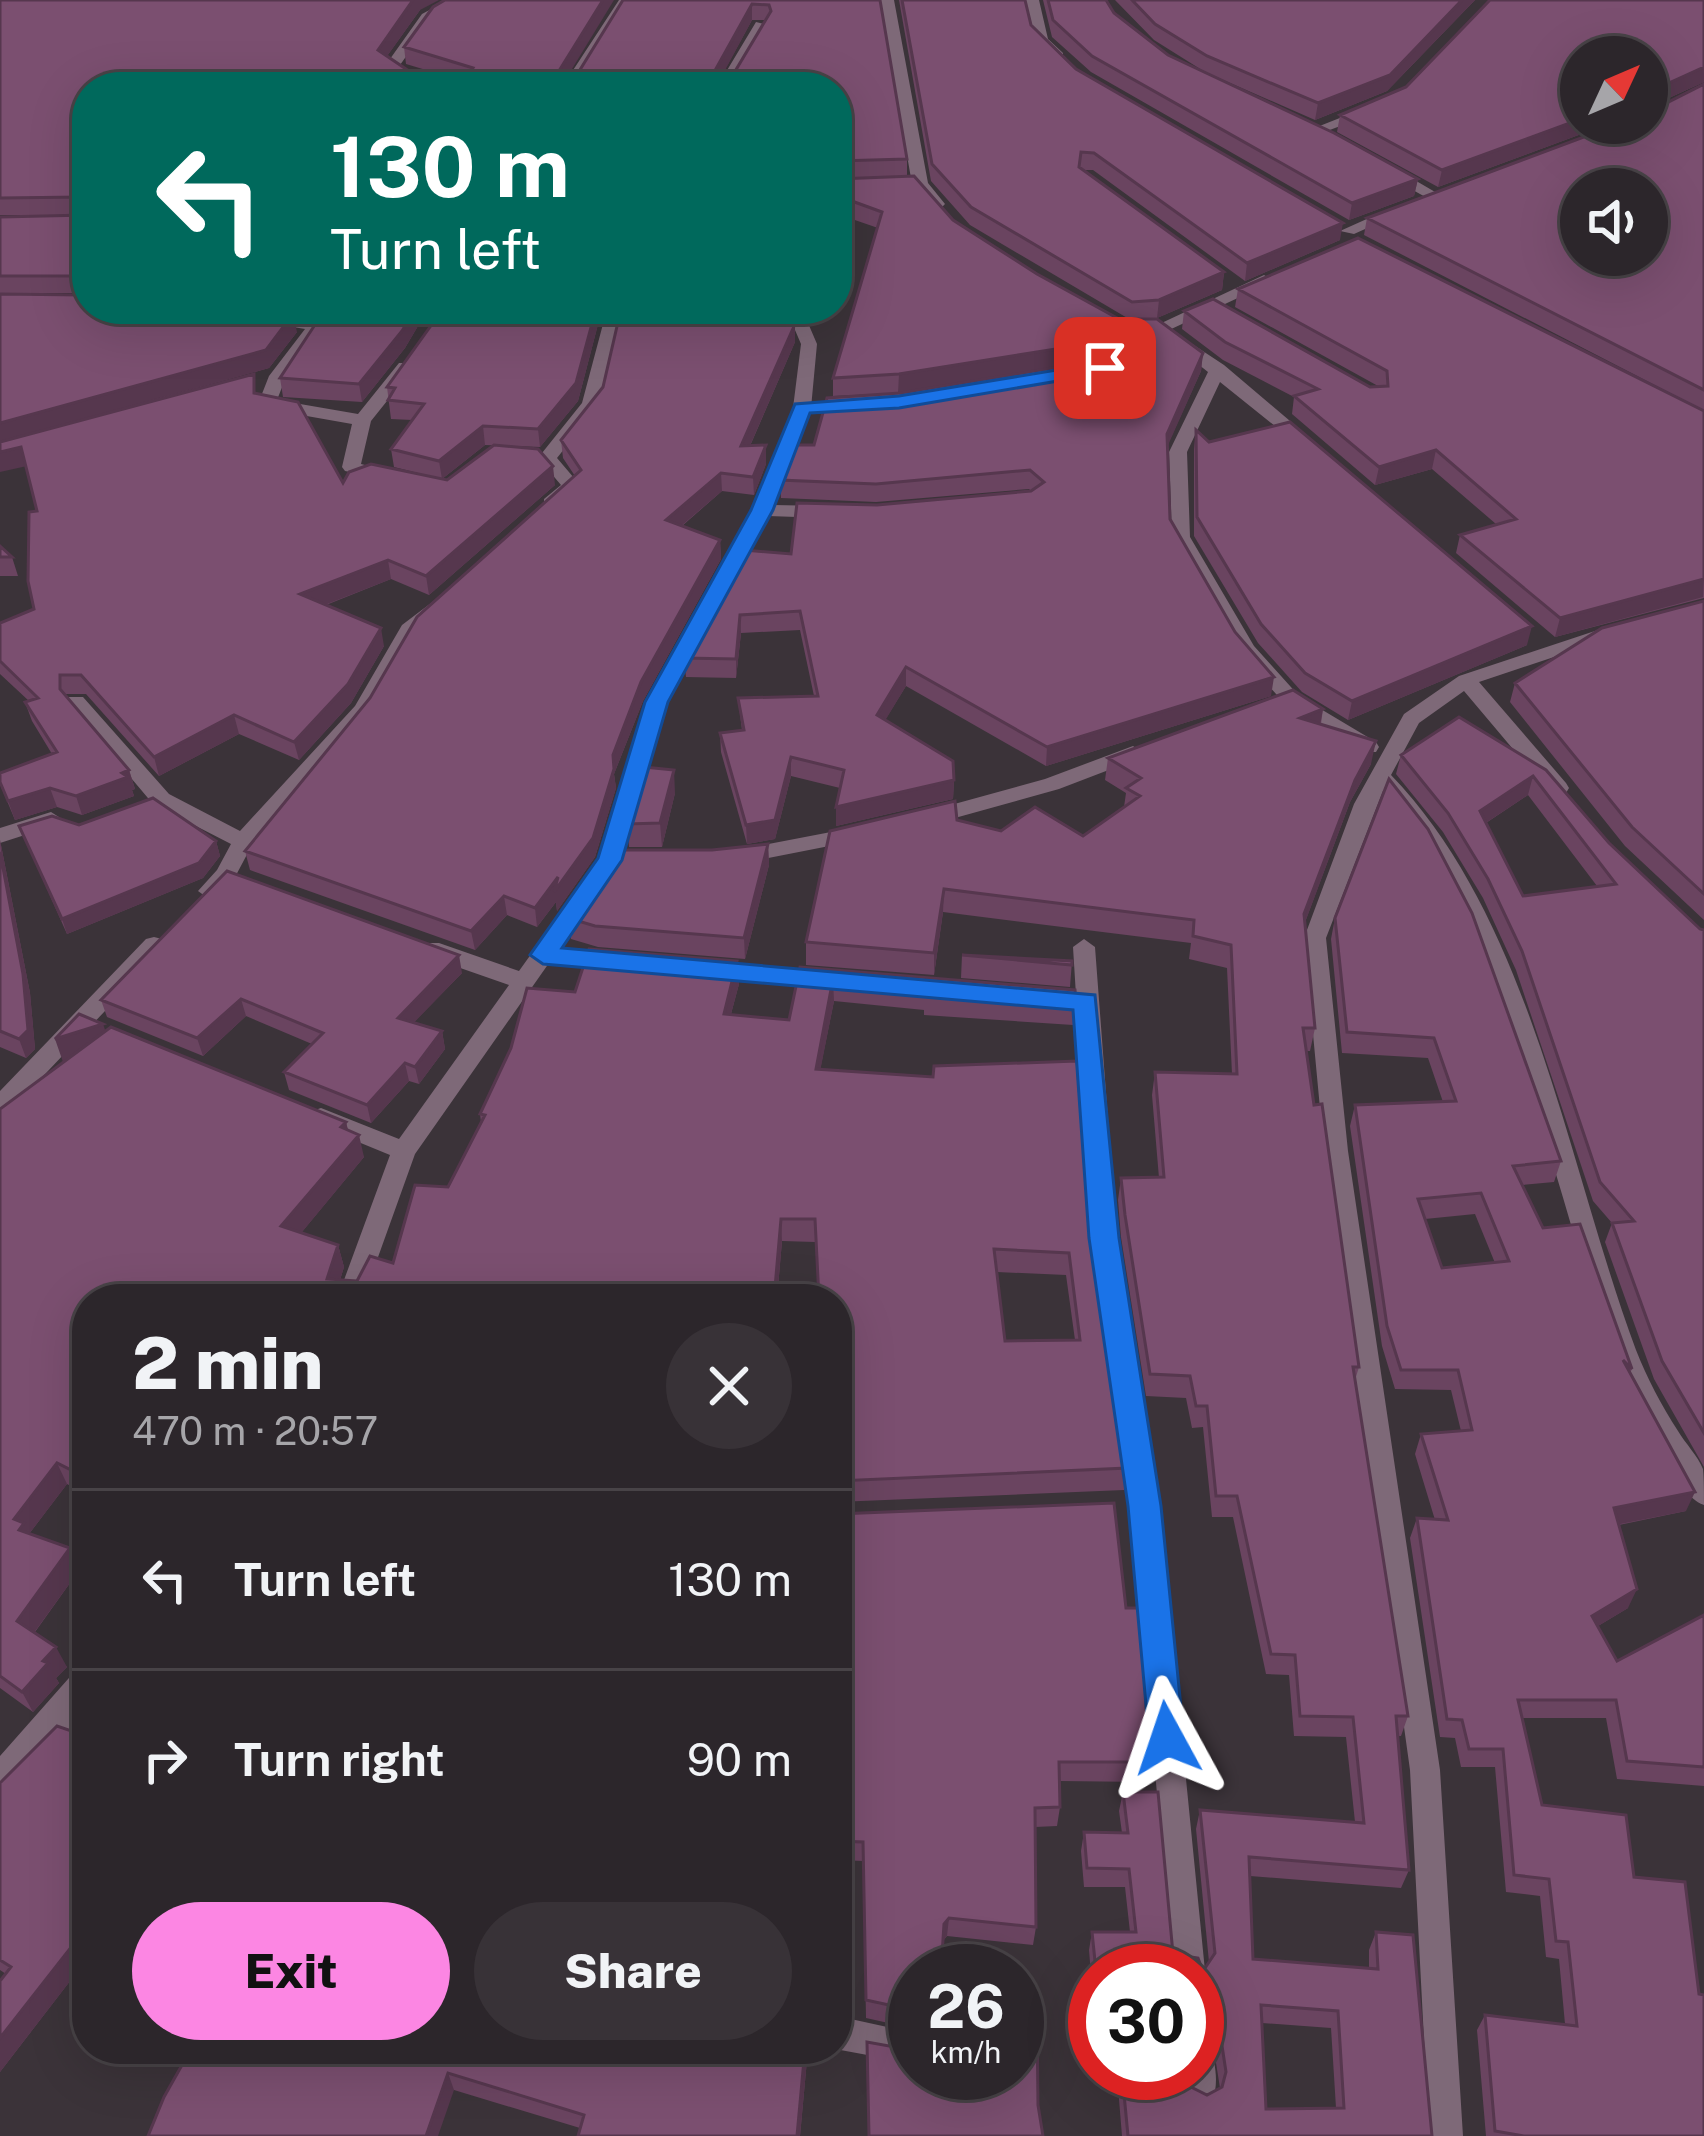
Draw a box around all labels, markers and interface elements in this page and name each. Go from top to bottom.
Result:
north arrow [1560,36,1668,144]
map controls [1560,36,1668,276]
text: 130 m [330,117,570,216]
icon: left [132,120,288,276]
button: sound [1560,168,1668,276]
text: Turn left [330,218,541,281]
pin [1054,317,1156,419]
icon: arrive [1072,335,1138,401]
text: 2 min [132,1321,323,1405]
button: close [666,1323,792,1449]
text: 470 m · 20:57 [132,1408,378,1454]
icon: left [132,1547,198,1613]
text: Turn left [234,1553,416,1606]
text: 130 m [668,1553,792,1606]
position arrow [1104,1675,1230,1801]
icon: right [132,1727,198,1793]
text: Turn right [234,1733,445,1786]
text: 90 m [687,1733,792,1786]
button: Exit [132,1902,450,2040]
button: Share [474,1902,792,2040]
speed limit sign: 30 [1068,1944,1224,2100]
text: 26 [927,1971,1005,2042]
text: km/h [931,2034,1001,2070]

